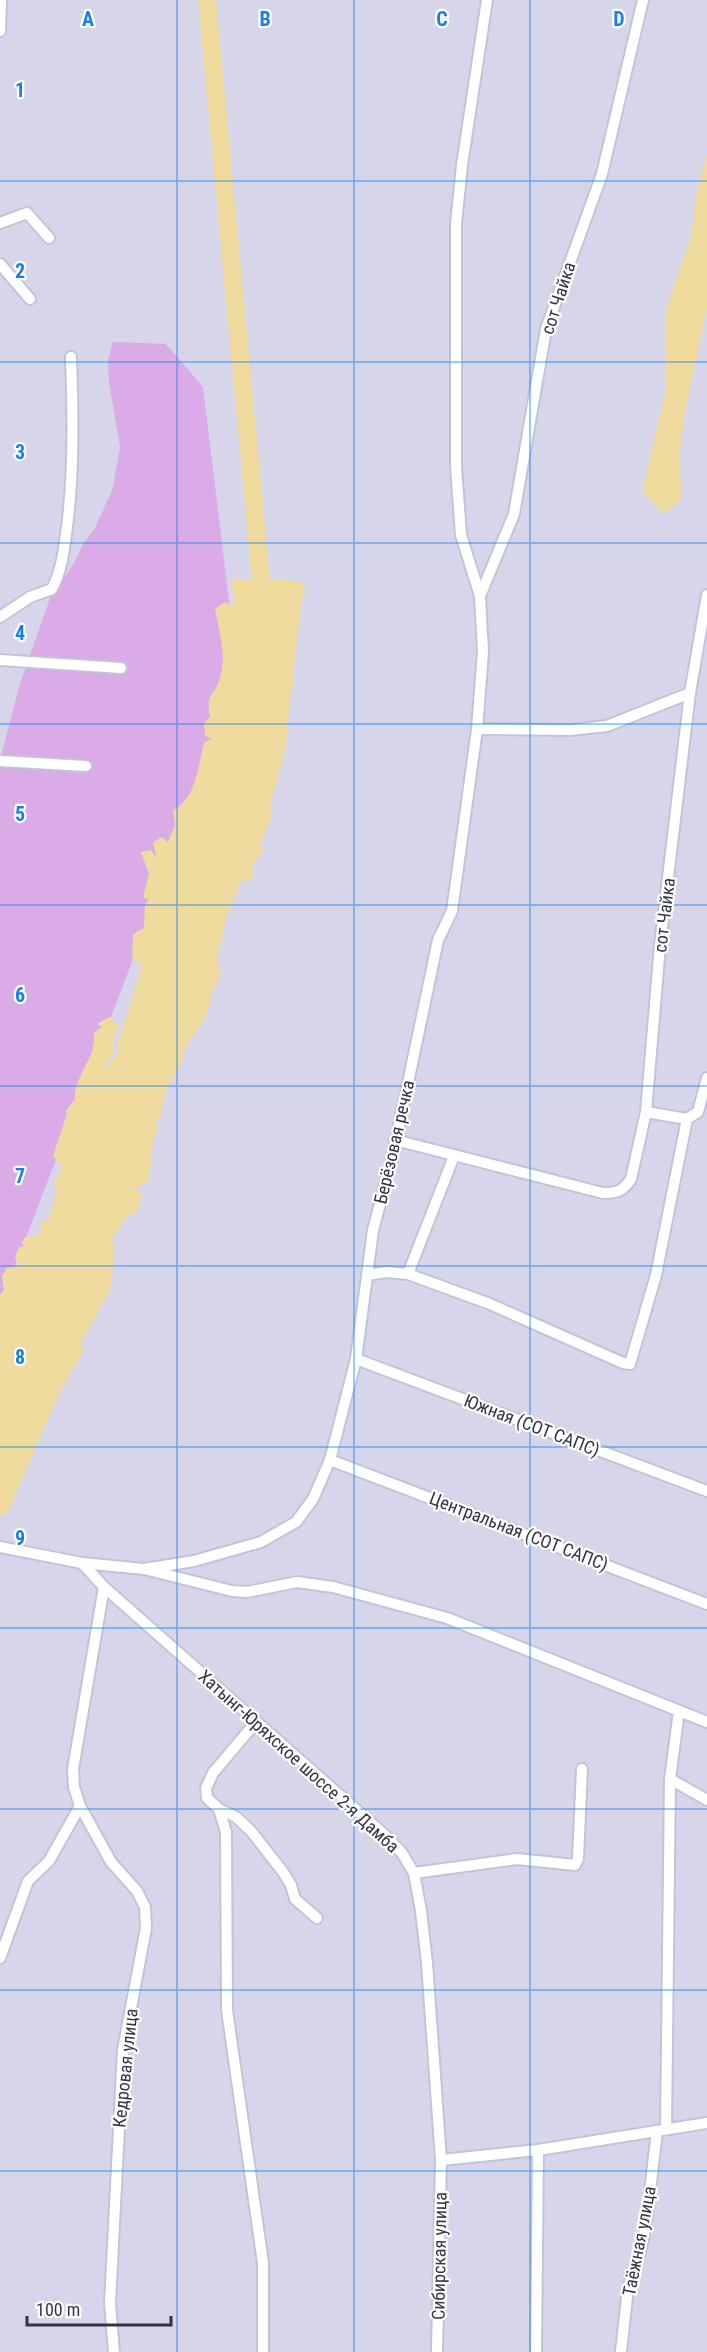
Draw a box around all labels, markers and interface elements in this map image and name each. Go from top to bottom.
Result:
text: A [82,7,94,31]
text: B [259,7,271,31]
text: C [436,7,448,31]
text: D [613,7,625,31]
text: 1 [15,78,25,102]
text: 2 [15,259,25,283]
street label: сот Чайка [536,259,580,337]
text: 3 [15,440,25,464]
text: 4 [15,621,25,645]
text: 5 [15,802,25,826]
street label: сот Чайка [649,877,679,953]
text: 6 [15,983,25,1007]
street label: Берёзовая речка [370,1078,418,1206]
text: 7 [15,1164,25,1188]
text: 8 [15,1345,25,1369]
street label: Южная (СОТ САПС) [461,1390,603,1461]
street label: Центральная (СОТ САПС) [426,1487,611,1576]
text: 9 [15,1526,25,1550]
street label: Хатынг-Юряхское шоссе 2-я Дамба [194,1665,404,1857]
street label: Кедровая улица [108,2007,142,2129]
street label: Таёжная улица [618,2184,660,2298]
street label: Сибирская улица [427,2192,451,2320]
scale bar [27,2289,171,2327]
text: 100 m [36,2299,80,2320]

